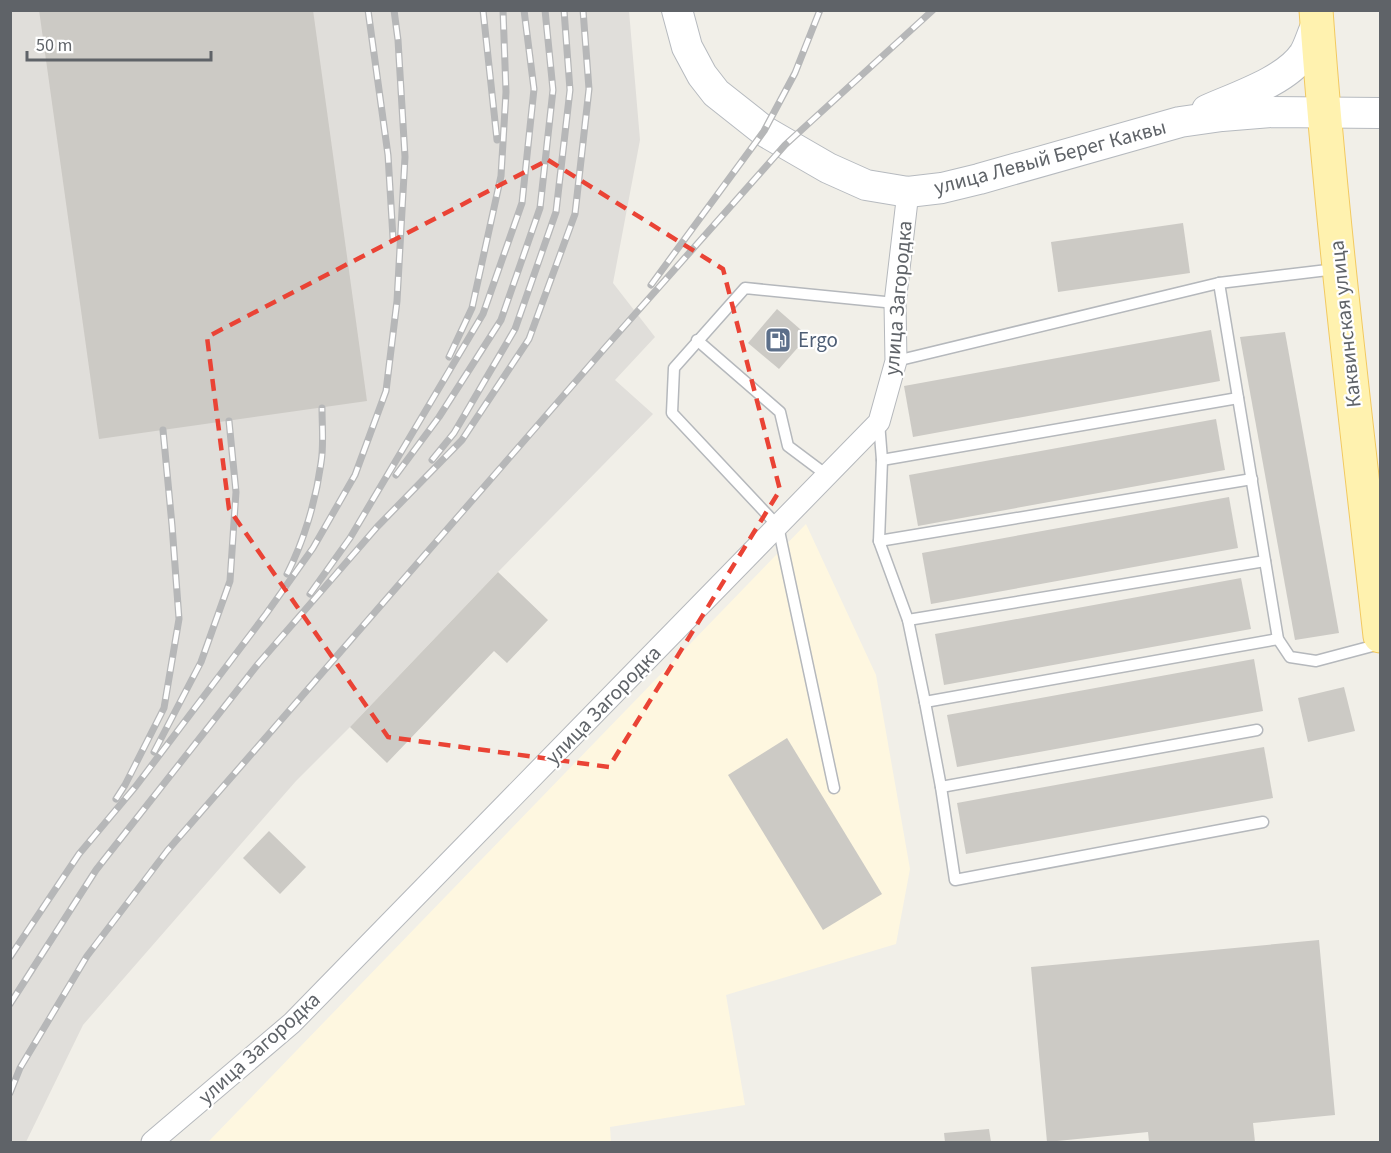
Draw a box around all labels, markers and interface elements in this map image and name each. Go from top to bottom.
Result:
scale bar [27,24,212,62]
text: 50 m [36,33,72,58]
street label: улица Левый Берег Каквы [931,112,1169,202]
street label: улица Загородка [876,219,920,377]
street label: Каквинская улица [1321,239,1369,409]
fuel station icon: Ergo [763,325,793,355]
place label: Ergo [798,325,838,355]
street label: улица Загородка [538,639,668,771]
street label: улица Загородка [191,985,327,1111]

